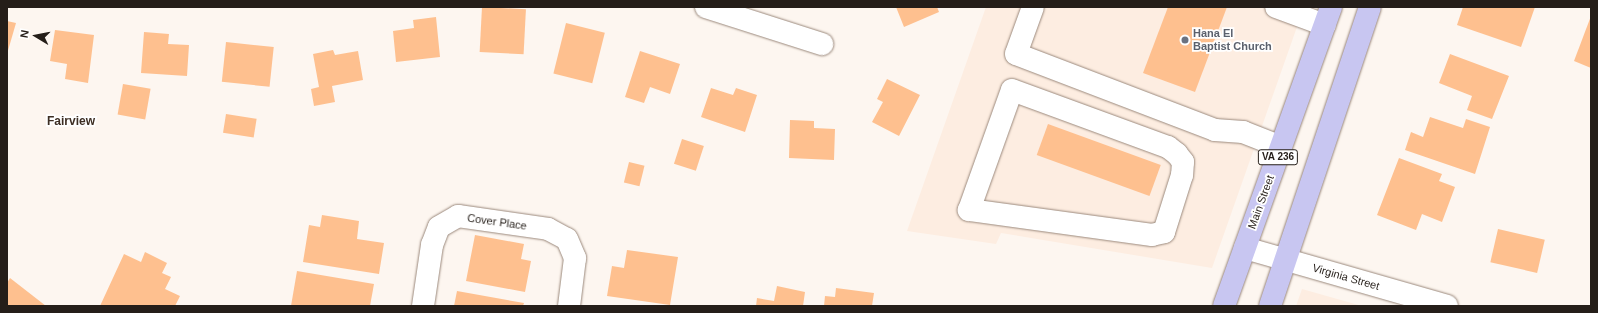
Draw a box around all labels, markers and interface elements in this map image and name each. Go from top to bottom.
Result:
north arrow [16,16,56,56]
place label: Hana El Baptist Church [1193,27,1272,53]
text: N [18,29,31,39]
marker: Hana El Baptist Church [1180,35,1190,45]
district label: Fairview [47,115,95,129]
road number: VA 236 [1257,149,1299,165]
street label: Main Street [1245,173,1277,231]
street label: Cover Place [466,211,528,233]
street label: Virginia Street [1311,261,1381,293]

